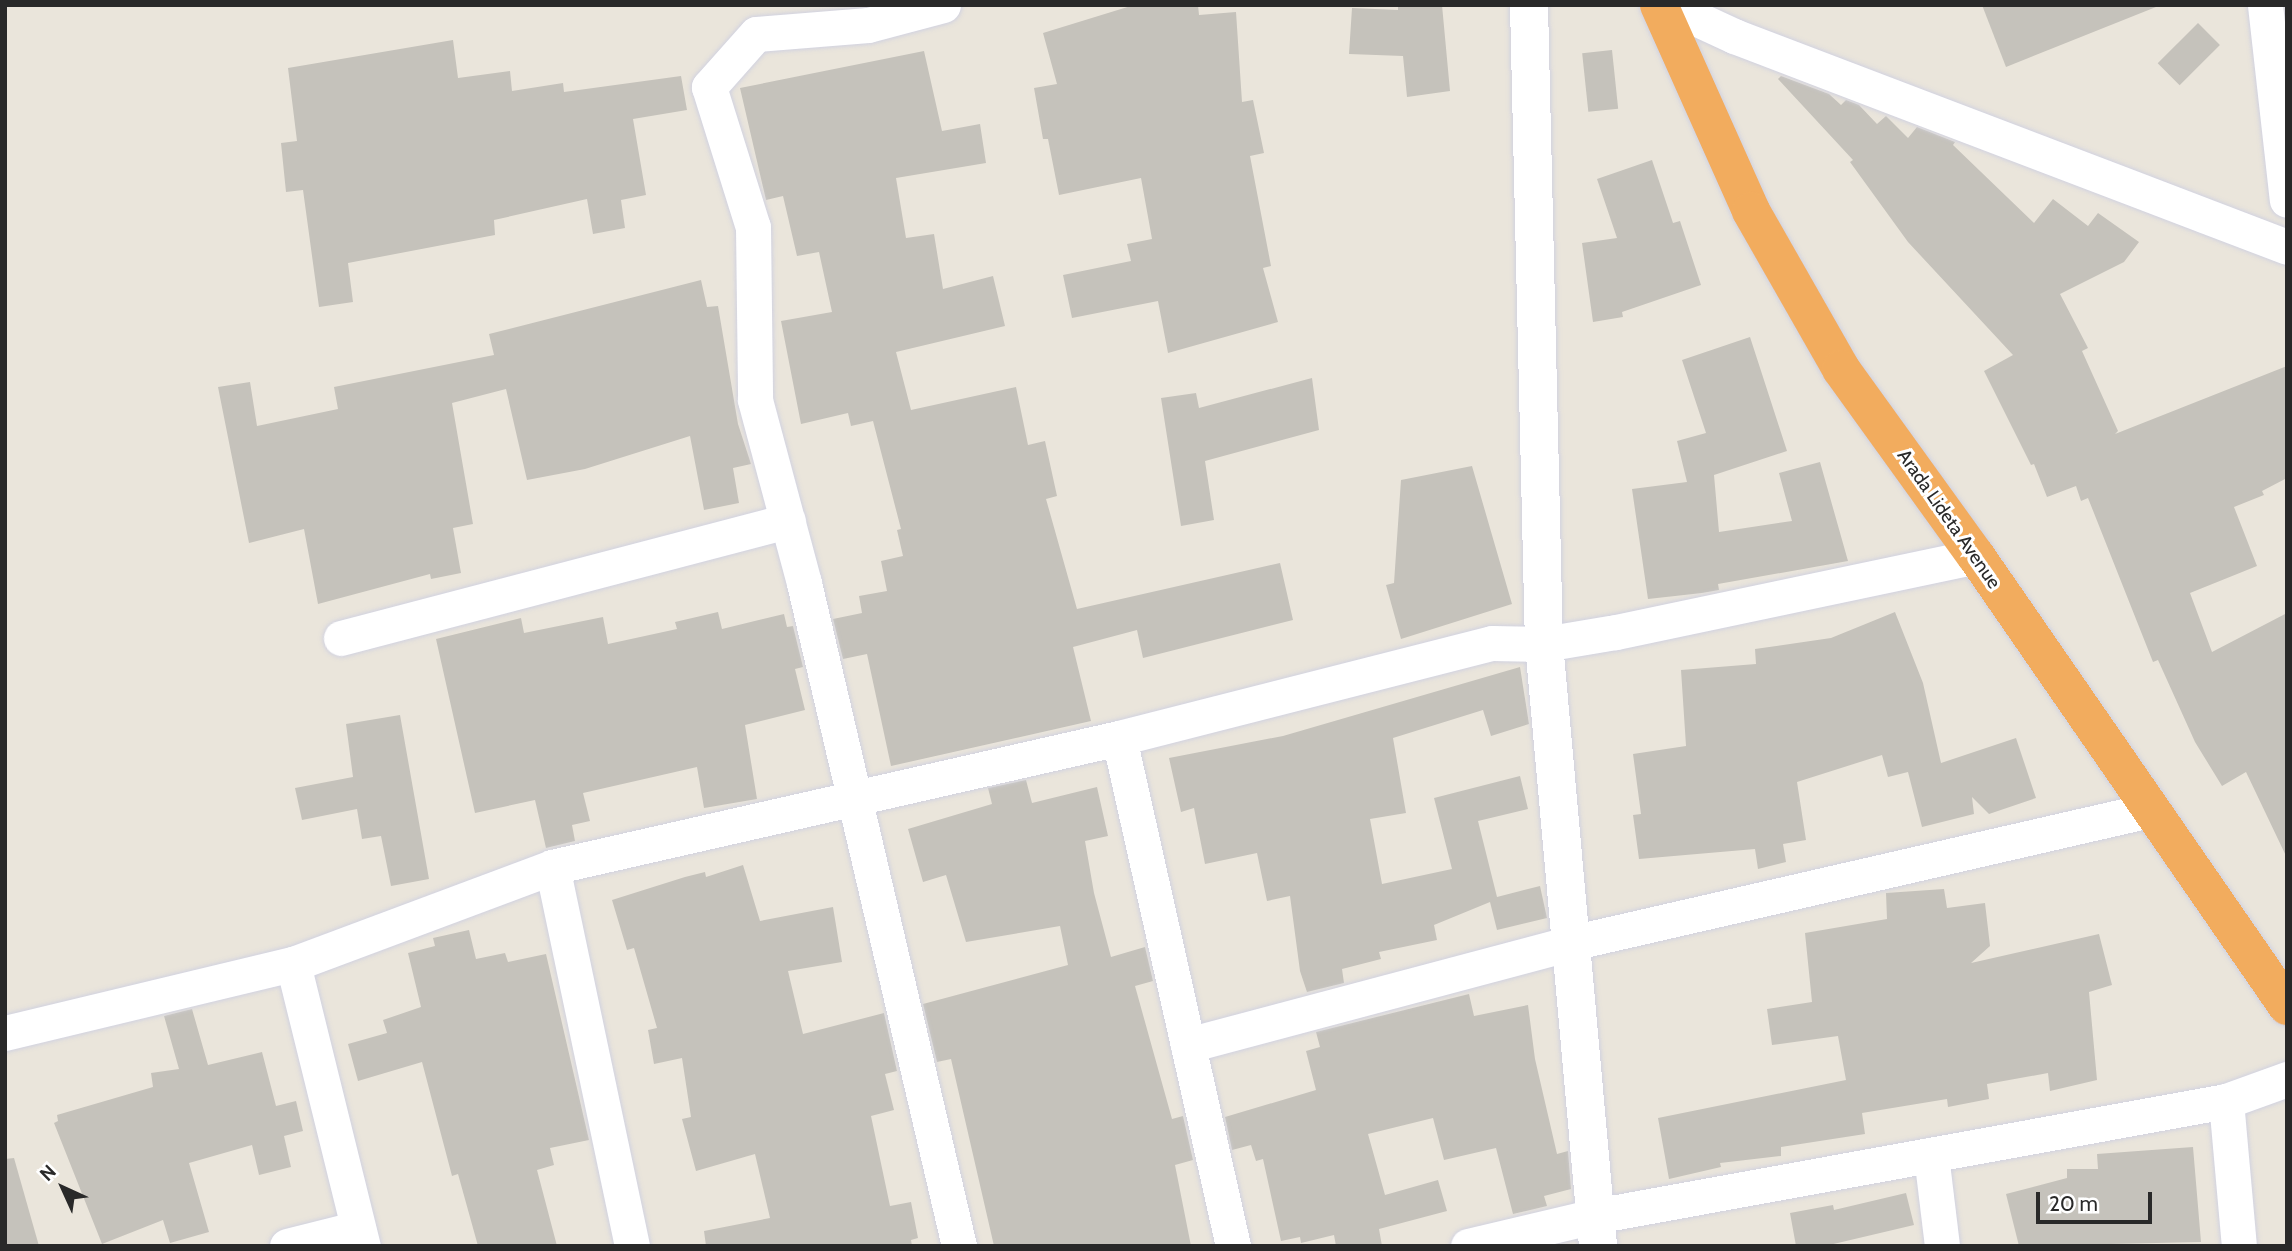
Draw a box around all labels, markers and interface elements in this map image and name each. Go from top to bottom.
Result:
street label: Arada Lideta Avenue [1892,445,2006,593]
north arrow [28,1153,98,1223]
text: N [35,1160,61,1186]
scale bar [2040,1178,2156,1222]
text: 20 m [2049,1191,2098,1216]

